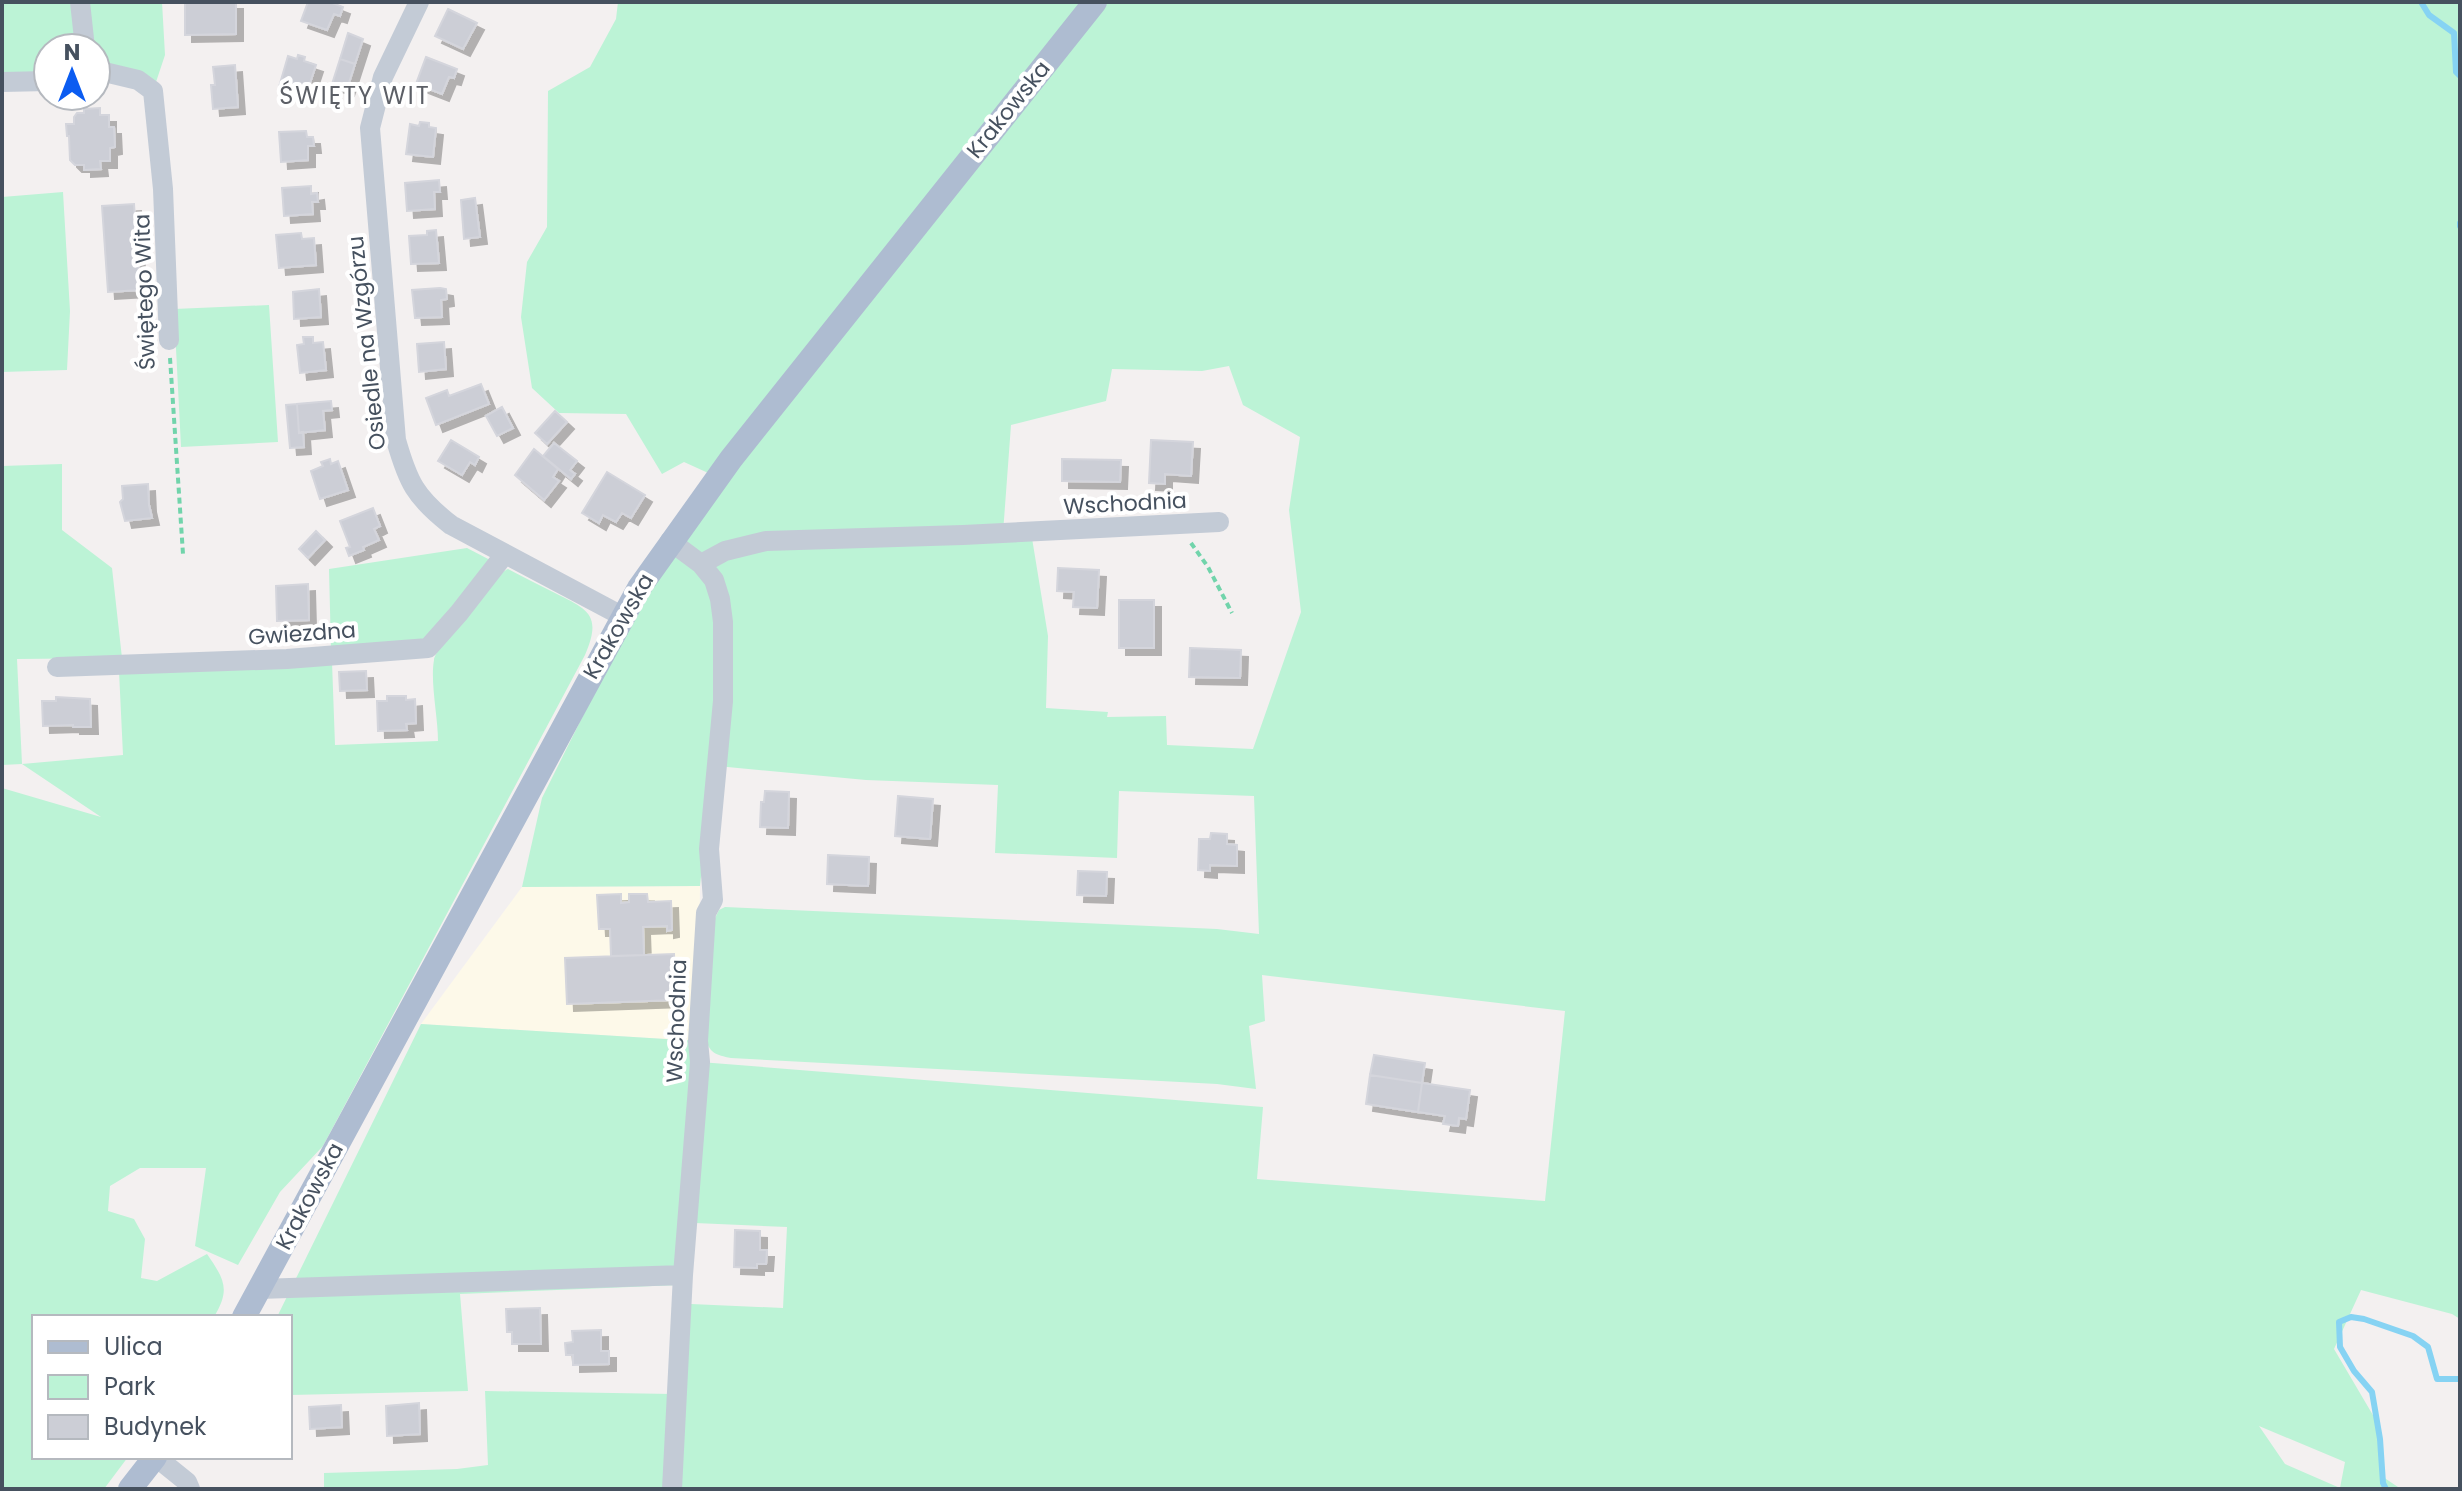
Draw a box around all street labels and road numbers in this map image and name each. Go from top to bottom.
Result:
street label: Krakowska [959,54,1057,165]
street label: Świętego Wita [126,213,163,371]
street label: Osiedle na Wzgórzu [340,234,393,452]
street label: Wschodnia [1062,485,1188,522]
street label: Krakowska [576,568,661,685]
street label: Gwiezdna [247,614,357,653]
street label: Wschodnia [659,959,694,1083]
street label: Krakowska [268,1137,351,1255]

